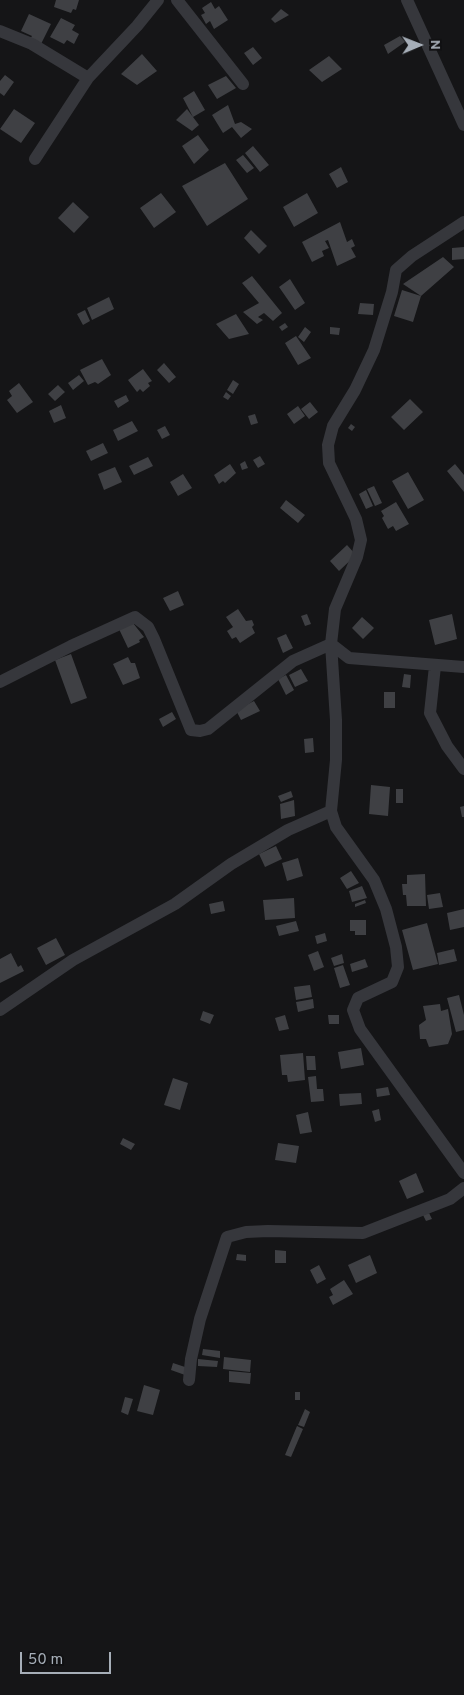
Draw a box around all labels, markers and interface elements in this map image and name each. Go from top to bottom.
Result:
north arrow [394,20,444,70]
text: N [426,40,443,50]
scale bar [22,1642,114,1674]
text: 50 m [28,1651,63,1670]

